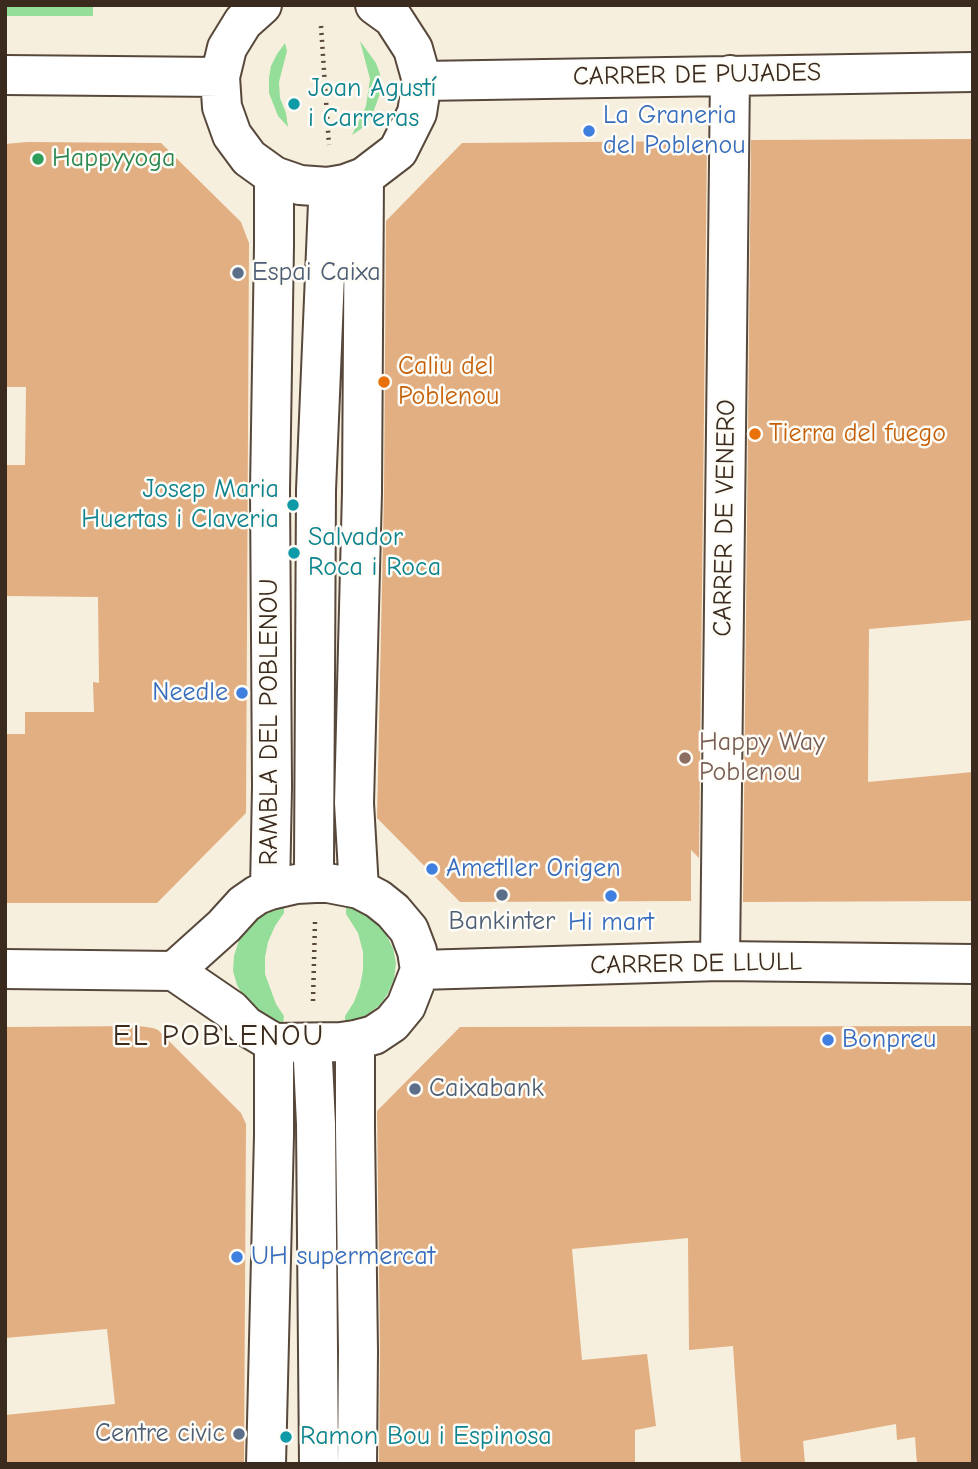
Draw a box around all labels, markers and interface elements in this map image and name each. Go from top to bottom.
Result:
street label: CARRER DE PUJADES [572,57,822,93]
place label: Joan Agustí i Carreras [308,73,436,134]
marker: Joan Agustí i Carreras [286,96,302,112]
place label: La Graneria del Poblenou [603,100,745,162]
marker: La Graneria del Poblenou [581,123,597,139]
place label: Happyyoga [52,143,175,175]
marker: Happyyoga [30,151,46,167]
place label: Espai Caixa [252,257,381,289]
marker: Espai Caixa [230,265,246,281]
place label: Caliu del Poblenou [398,351,499,412]
marker: Caliu del Poblenou [376,374,392,390]
street label: CARRER DE VENERO [707,399,743,637]
place label: Tierra del fuego [769,418,946,450]
marker: Tierra del fuego [747,426,763,442]
place label: Josep Maria Huertas i Claveria [81,474,279,536]
marker: Josep Maria Huertas i Claveria [285,497,301,513]
place label: Salvador Roca i Roca [308,522,441,584]
marker: Salvador Roca i Roca [286,545,302,561]
street label: RAMBLA DEL POBLENOU [254,579,286,865]
place label: Needle [152,677,228,709]
marker: Needle [234,685,250,701]
place label: Happy Way Poblenou [699,727,825,788]
marker: Happy Way Poblenou [677,750,693,766]
place label: Ametller Origen [446,853,621,885]
marker: Ametller Origen [424,861,440,877]
marker: Bankinter [494,887,510,903]
marker: Hi mart [603,888,619,904]
place label: Bankinter [449,906,555,938]
place label: Hi mart [568,907,654,939]
street label: CARRER DE LLULL [590,947,802,981]
district label: EL POBLENOU [114,1019,324,1055]
place label: Bonpreu [842,1024,936,1056]
marker: Bonpreu [820,1032,836,1048]
place label: Caixabank [429,1073,544,1105]
marker: Caixabank [407,1081,423,1097]
place label: UH supermercat [251,1241,435,1273]
marker: UH supermercat [229,1249,245,1265]
place label: Centre civic [95,1418,225,1450]
place label: Ramon Bou i Espinosa [300,1421,552,1453]
marker: Centre civic [231,1426,247,1442]
marker: Ramon Bou i Espinosa [278,1429,294,1445]

